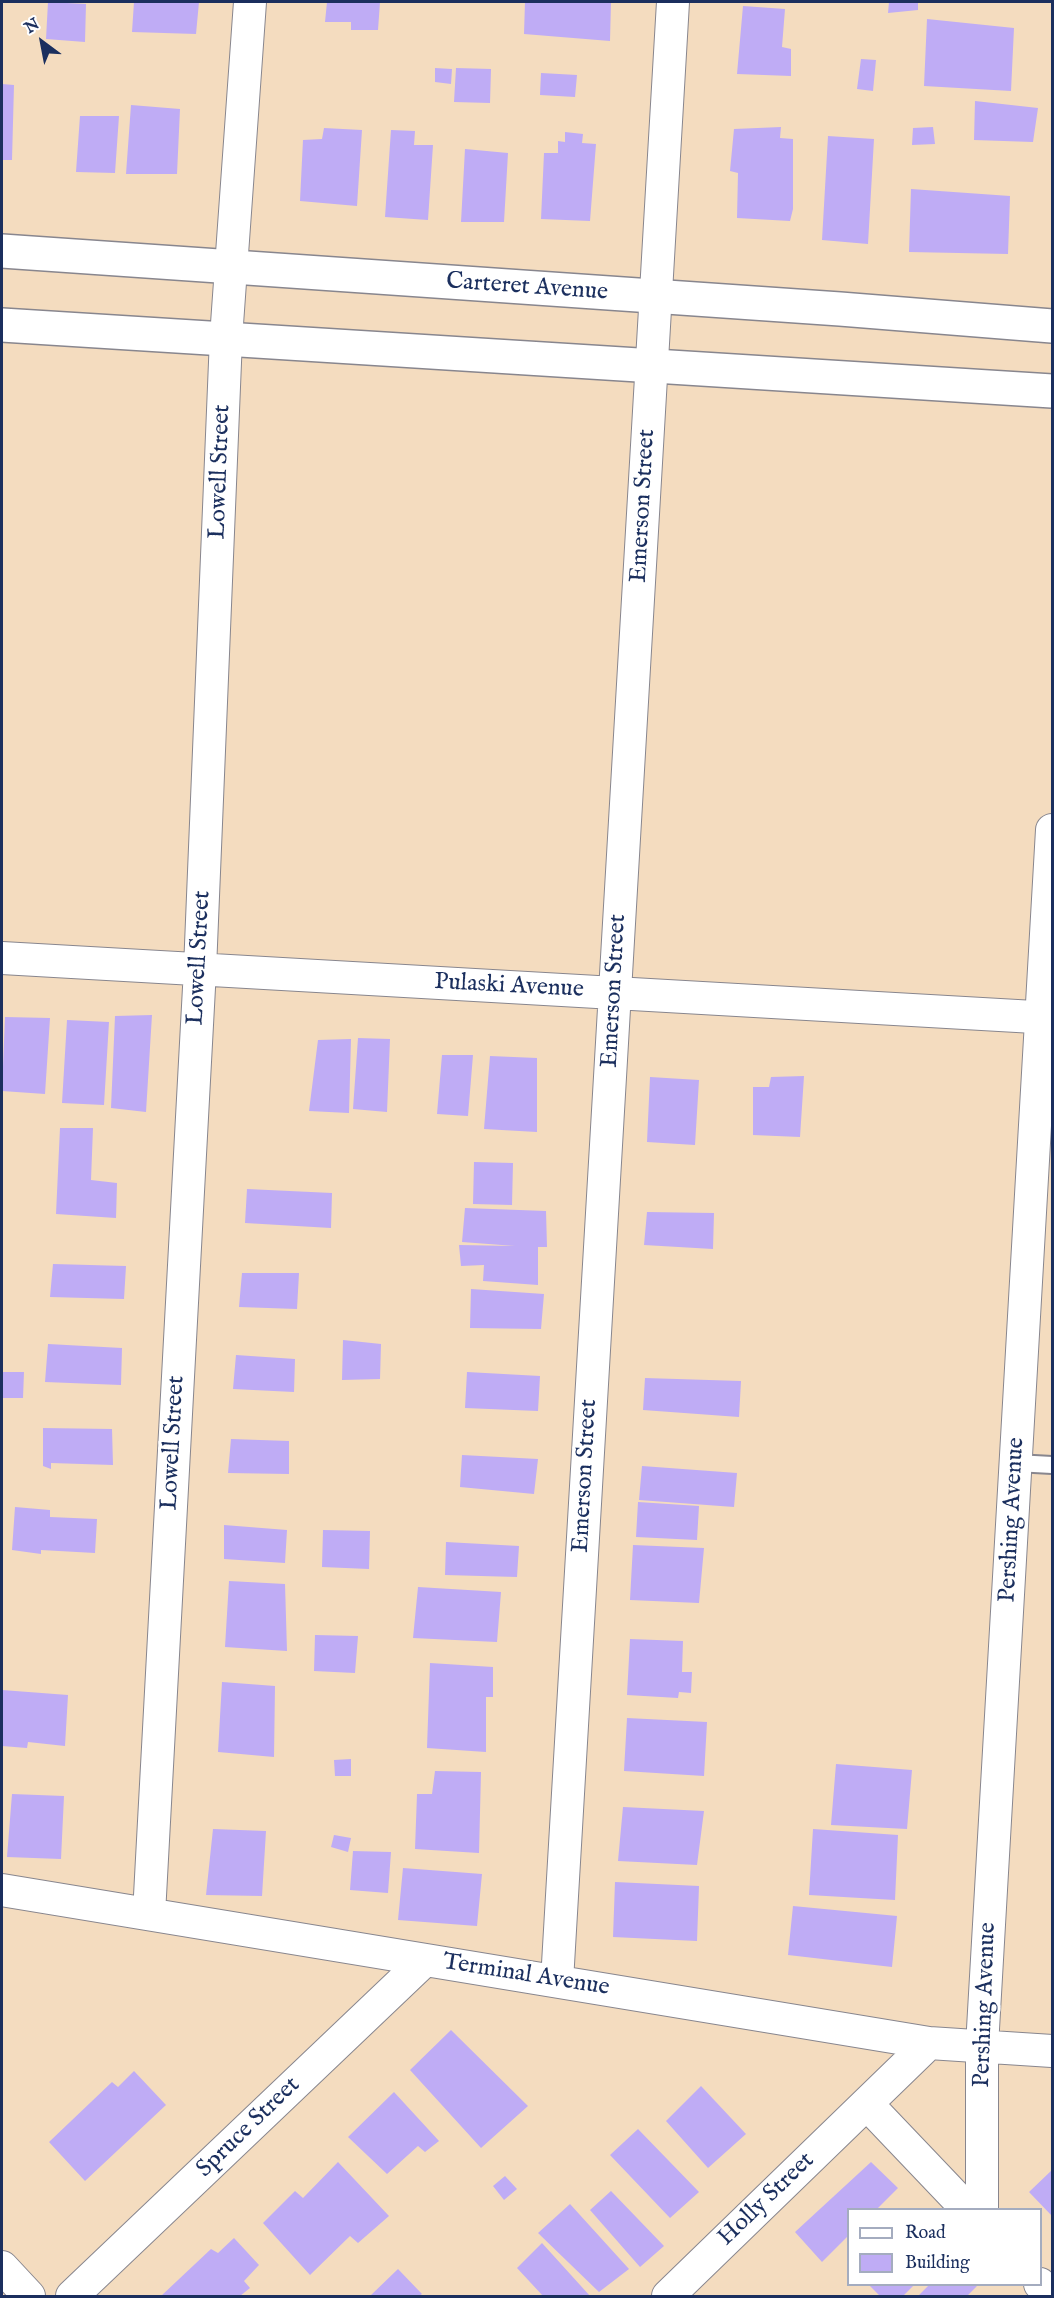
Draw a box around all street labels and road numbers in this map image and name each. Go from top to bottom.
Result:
street label: Carteret Avenue [445,268,609,308]
street label: Lowell Street [204,404,238,540]
street label: Emerson Street [626,428,662,584]
street label: Lowell Street [182,890,218,1026]
street label: Emerson Street [597,913,633,1069]
street label: Pulaski Avenue [434,969,584,1005]
street label: Lowell Street [156,1375,192,1511]
street label: Emerson Street [568,1398,604,1554]
street label: Pershing Avenue [994,1437,1032,1603]
street label: Pershing Avenue [969,1922,1003,2088]
street label: Terminal Avenue [441,1949,611,2003]
street label: Spruce Street [191,2072,307,2184]
street label: Holly Street [713,2147,821,2253]

